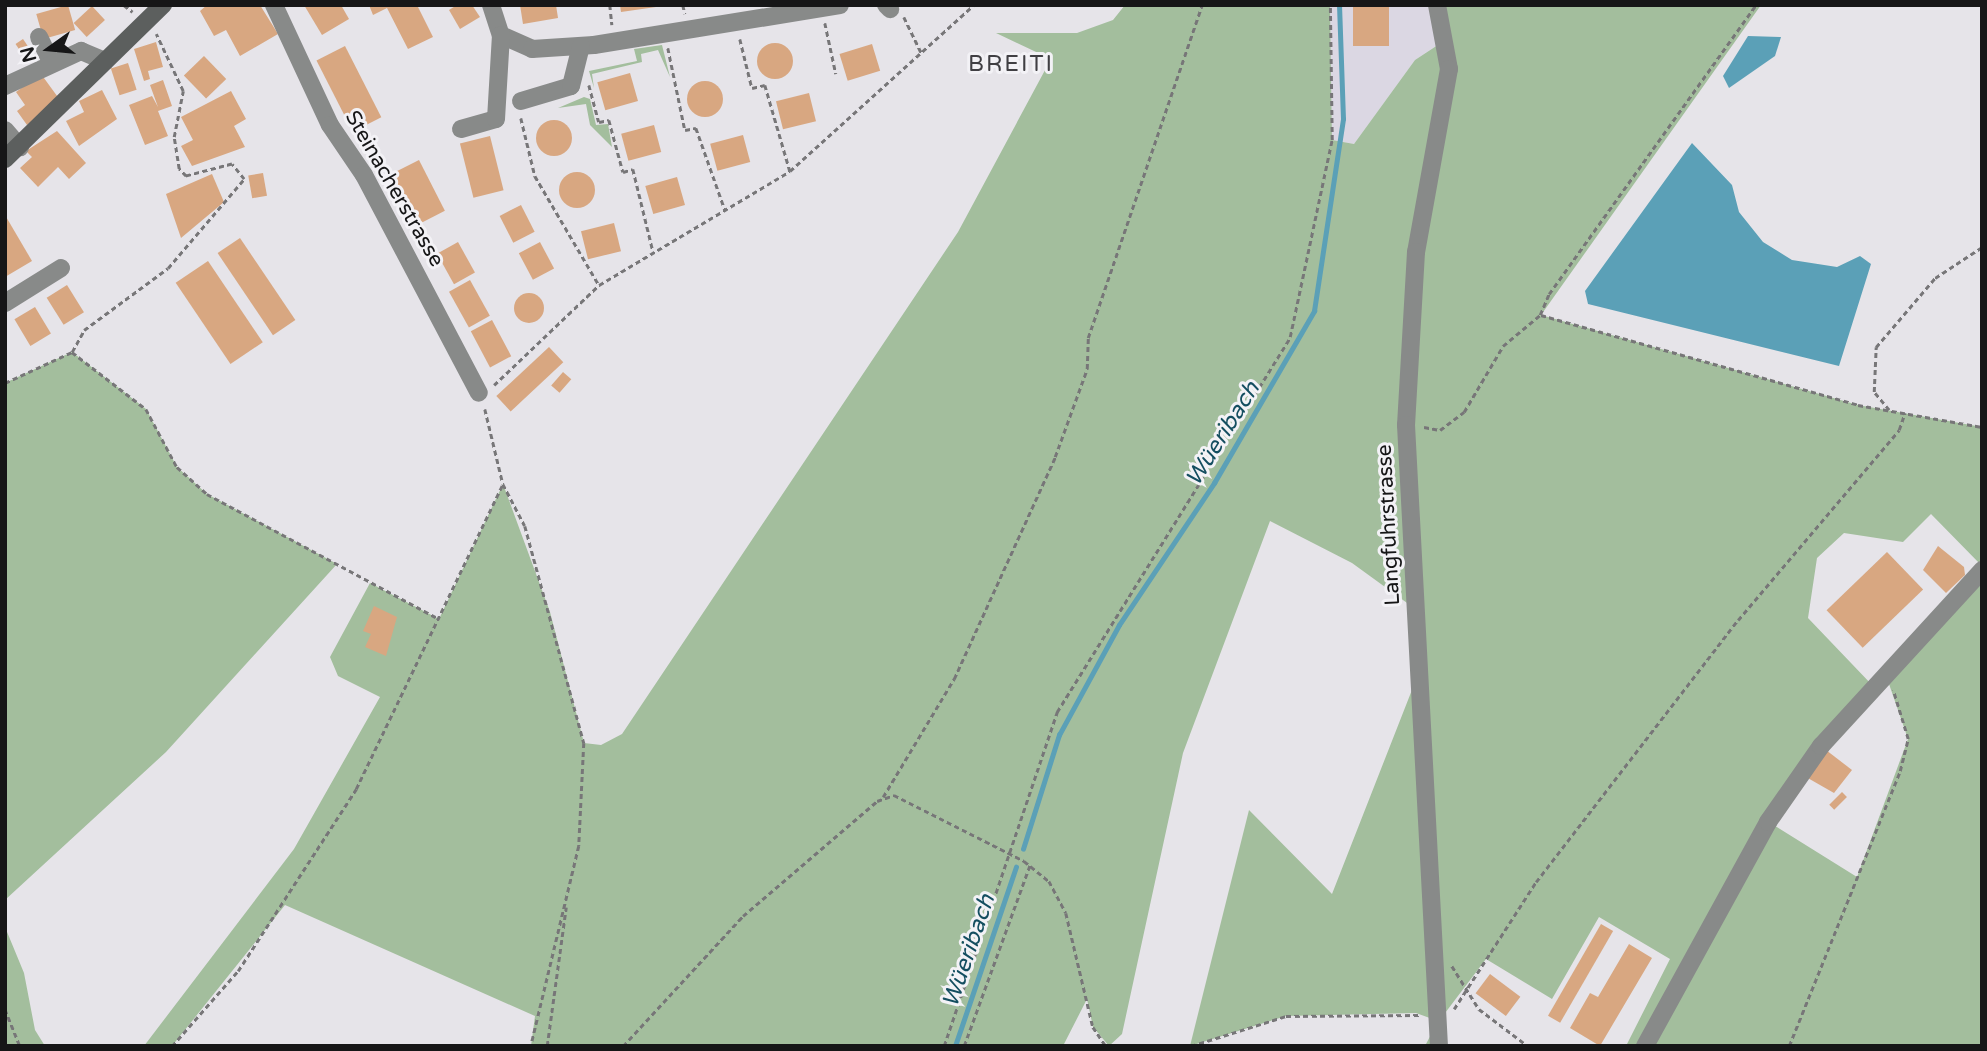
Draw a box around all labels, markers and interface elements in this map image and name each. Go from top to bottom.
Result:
north arrow [14,14,84,84]
text: N [16,44,41,65]
district label: BREITI [969,50,1053,78]
street label: Steinacherstrasse [339,107,449,271]
water label: Wüeribach [1180,377,1266,491]
street label: Langfuhrstrasse [1372,444,1406,606]
water label: Wüeribach [937,891,1001,1011]

